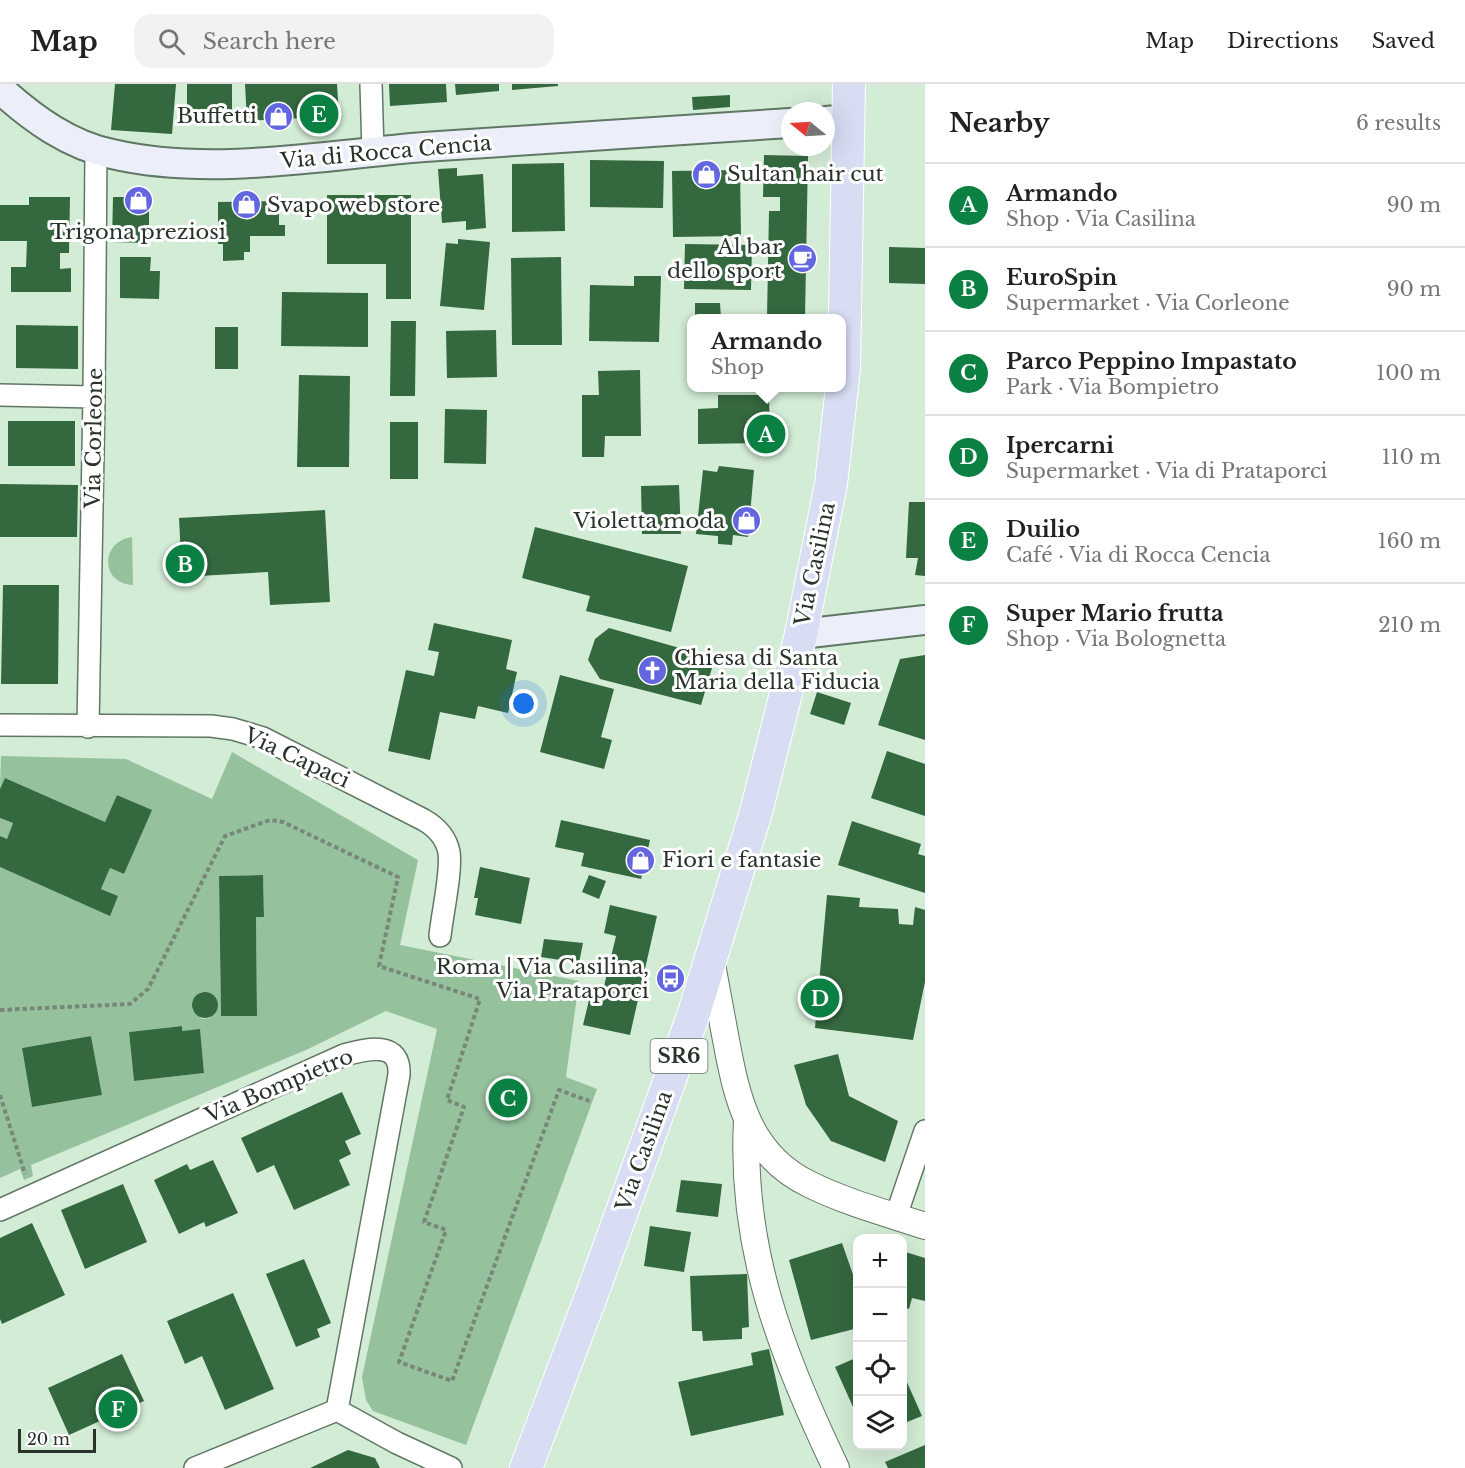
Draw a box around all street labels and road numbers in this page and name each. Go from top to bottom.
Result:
street label: Via di Rocca Cencia [278,130,493,174]
street label: Via Corleone [80,368,108,509]
street label: Via Casilina [789,499,841,629]
street label: Via Capaci [239,722,354,794]
road number: SR6 [650,1039,708,1073]
street label: Via Bompietro [200,1043,357,1129]
street label: Via Casilina [610,1087,678,1216]

